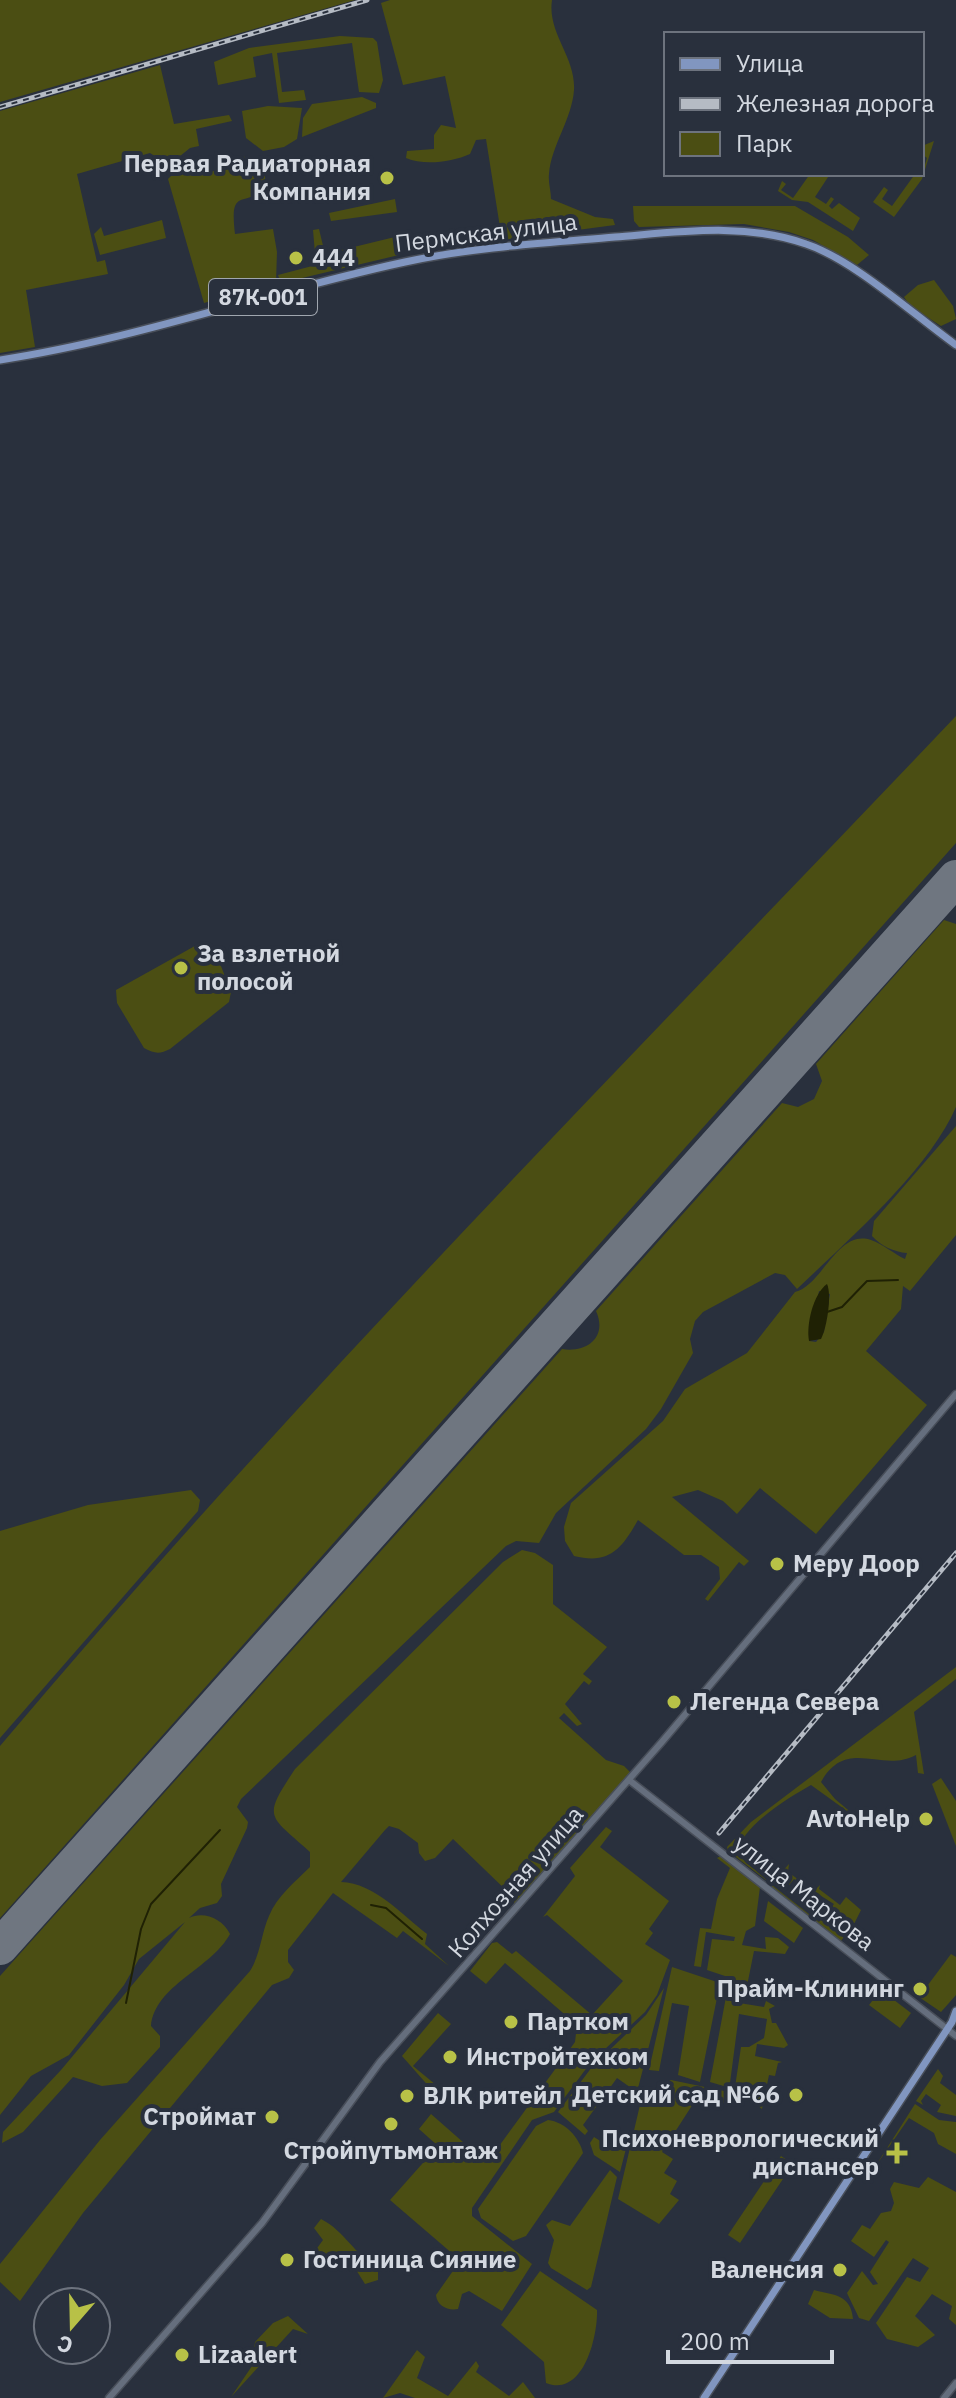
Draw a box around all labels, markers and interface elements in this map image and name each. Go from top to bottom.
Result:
legend [664,32,924,176]
text: Улица [736,47,804,79]
text: Железная дорога [736,87,934,119]
text: Парк [736,127,793,159]
place label: Первая Радиаторная Компания [124,147,371,207]
marker: Первая Радиаторная Компания [378,169,396,187]
street label: Пермская улица [393,205,579,259]
place label: 444 [312,241,355,273]
marker: 444 [287,249,305,267]
road number: 87К-001 [209,279,317,315]
place label: За взлетной полосой [197,937,340,997]
marker: За взлетной полосой [172,959,190,977]
place label: Меру Доор [793,1547,920,1579]
marker: Меру Доор [768,1555,786,1573]
place label: Легенда Севера [690,1685,879,1717]
marker: Легенда Севера [665,1693,683,1711]
street label: Колхозная улица [440,1799,590,1964]
place label: AvtoHelp [806,1802,910,1834]
marker: AvtoHelp [917,1810,935,1828]
street label: улица Маркова [728,1827,882,1957]
place label: Прайм-Клининг [717,1972,904,2004]
marker: Прайм-Клининг [911,1980,929,1998]
place label: Партком [527,2005,629,2037]
marker: Партком [502,2013,520,2031]
place label: Инстройтехком [466,2040,648,2072]
marker: Инстройтехком [441,2048,459,2066]
place label: Детский сад №66 [572,2078,780,2110]
place label: ВЛК ритейл [423,2079,562,2111]
marker: Детский сад №66 [787,2086,805,2104]
marker: ВЛК ритейл [398,2087,416,2105]
place label: Строймат [143,2100,256,2132]
marker: Строймат [263,2108,281,2126]
marker: Стройпутьмонтаж [382,2115,400,2133]
place label: Психоневрологический диспансер [601,2122,879,2182]
place label: Стройпутьмонтаж [284,2134,498,2166]
marker: Психоневрологический диспансер [886,2142,908,2164]
place label: Гостиница Сияние [303,2243,516,2275]
marker: Гостиница Сияние [278,2251,296,2269]
place label: Валенсия [710,2253,824,2285]
marker: Валенсия [831,2261,849,2279]
north arrow [32,2286,112,2366]
scale bar [668,2314,832,2364]
text: 200 m [680,2325,750,2357]
text: С [53,2329,77,2361]
place label: Lizaalert [198,2338,297,2370]
marker: Lizaalert [173,2346,191,2364]

